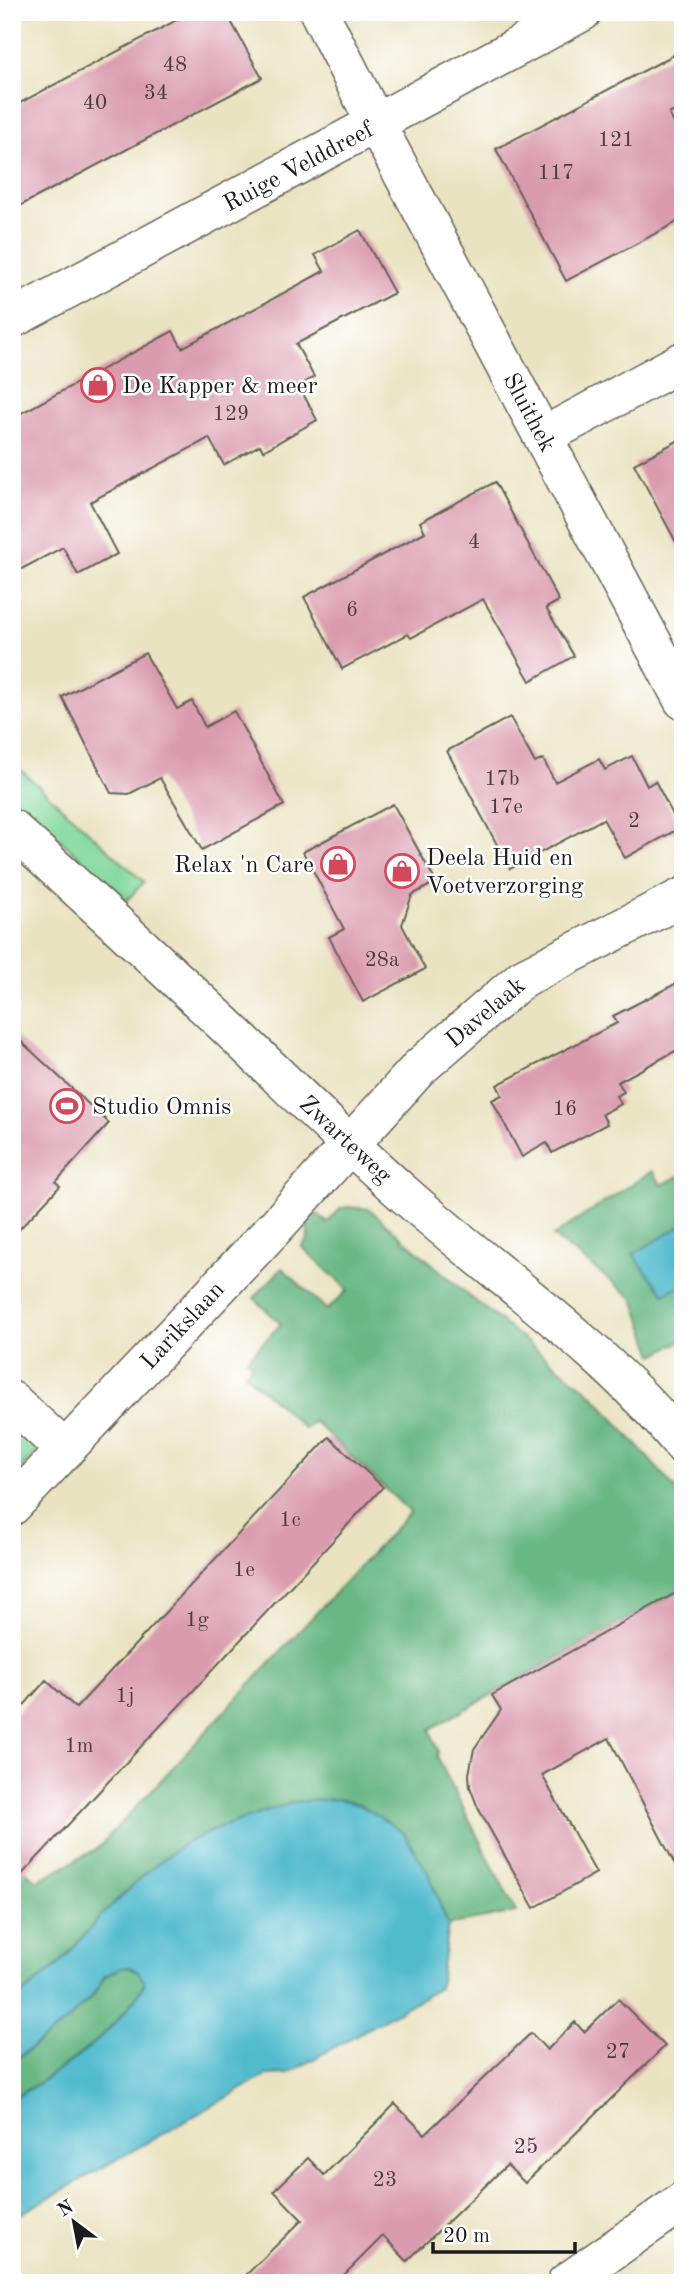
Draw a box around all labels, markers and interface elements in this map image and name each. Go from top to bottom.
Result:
house number: 48 [163,55,187,76]
house number: 34 [144,83,168,104]
house number: 40 [83,93,107,114]
street label: Ruige Velddreef [220,118,379,217]
house number: 121 [598,130,634,151]
house number: 117 [538,163,574,184]
shop icon: De Kapper & meer [79,366,117,404]
street label: Sluithek [498,369,559,456]
place label: De Kapper & meer [122,375,318,399]
house number: 129 [213,404,249,425]
house number: 4 [468,532,480,553]
house number: 6 [346,600,358,621]
house number: 17b [484,769,520,790]
house number: 17e [489,797,523,818]
house number: 2 [628,811,640,832]
shop icon: Relax 'n Care [319,845,357,883]
place label: Deela Huid en Voetverzorging [426,847,584,899]
shop icon: Deela Huid en Voetverzorging [383,852,421,890]
place label: Relax 'n Care [174,854,314,878]
house number: 28a [365,950,399,971]
street label: Davelaak [442,974,530,1053]
sports icon: Studio Omnis [48,1087,86,1125]
street label: Zwarteweg [294,1092,395,1189]
place label: Studio Omnis [92,1096,231,1120]
house number: 16 [553,1099,577,1120]
street label: Larikslaan [137,1278,230,1375]
house number: 1c [279,1510,301,1531]
house number: 1e [233,1560,255,1581]
house number: 1g [185,1610,209,1631]
house number: 1j [116,1686,134,1707]
house number: 1m [65,1736,93,1757]
house number: 27 [606,2042,630,2063]
house number: 25 [514,2137,538,2158]
house number: 23 [373,2170,397,2191]
north arrow [38,2186,108,2256]
text: N [55,2198,78,2222]
scale bar [433,2211,574,2255]
text: 20 m [443,2226,490,2247]

